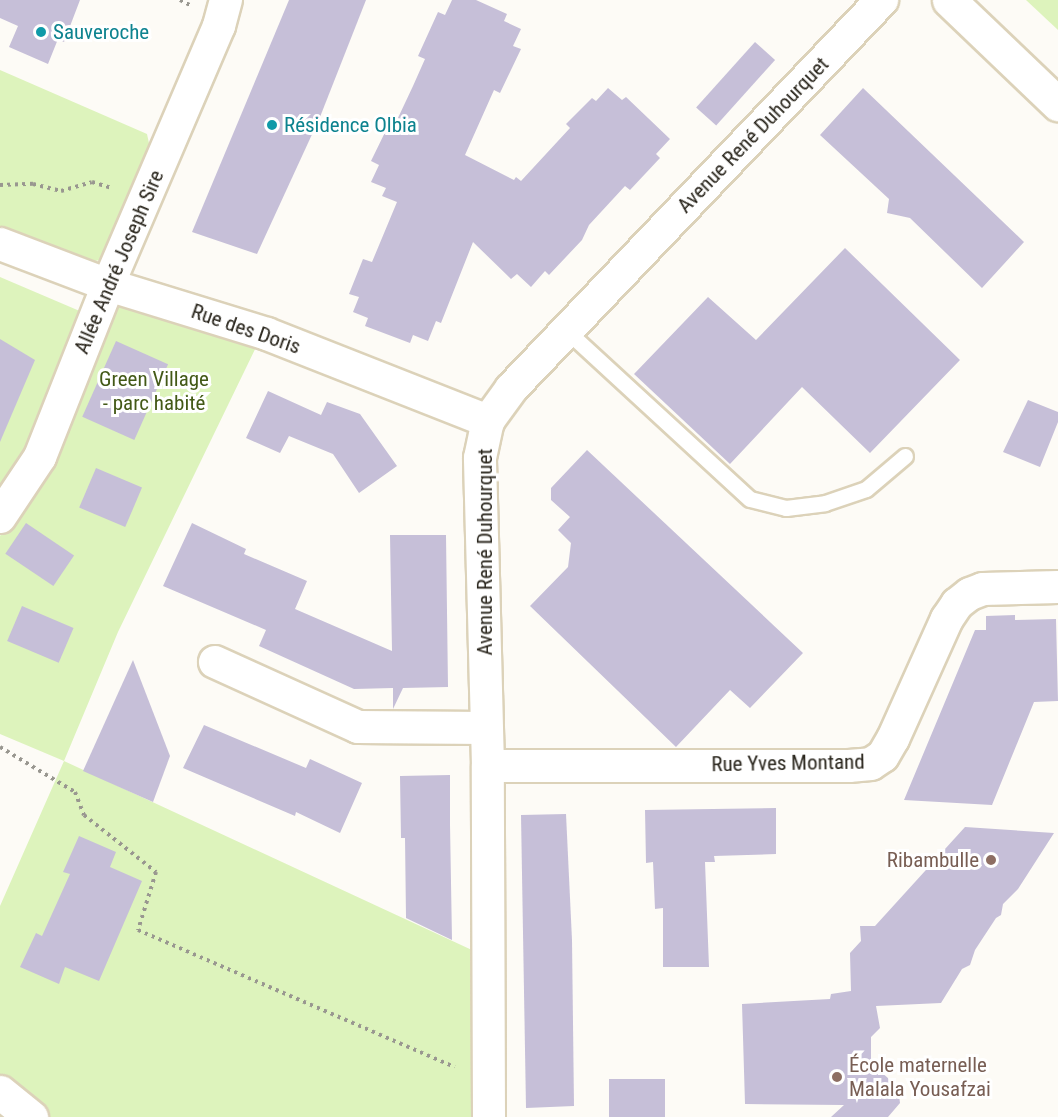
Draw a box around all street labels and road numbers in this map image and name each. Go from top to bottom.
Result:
street label: Avenue René Duhourquet [672,52,834,218]
street label: Allée André Joseph Sire [69,166,169,358]
street label: Rue des Doris [188,299,304,359]
street label: Avenue René Duhourquet [472,449,498,655]
street label: Rue Yves Montand [711,749,865,777]

